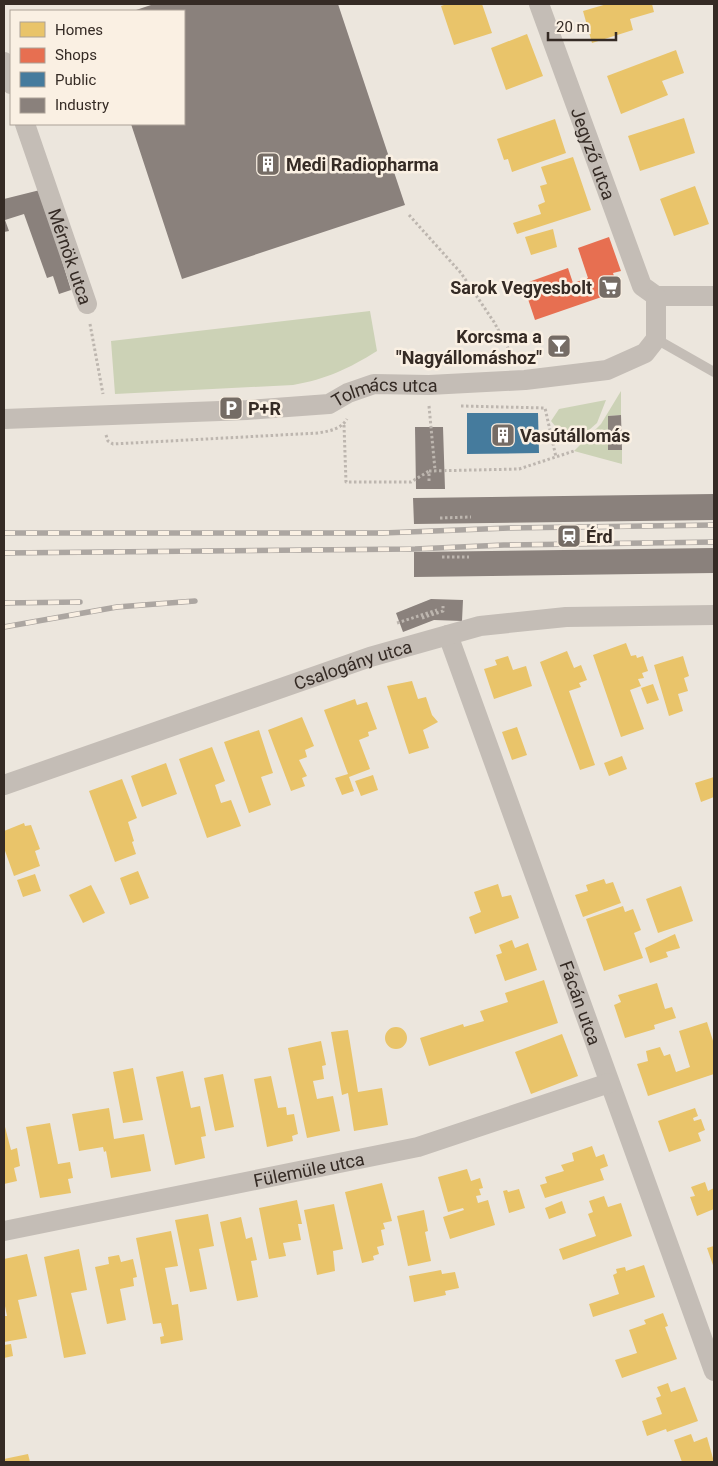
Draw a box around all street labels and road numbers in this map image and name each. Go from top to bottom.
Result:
street label: Jegyző utca [567,104,620,202]
street label: Mérnök utca [44,206,97,307]
street label: Tolmács utca [328,373,438,411]
street label: Csalogány utca [291,635,414,693]
street label: Fácán utca [556,958,606,1048]
street label: Fülemüle utca [251,1148,366,1191]

